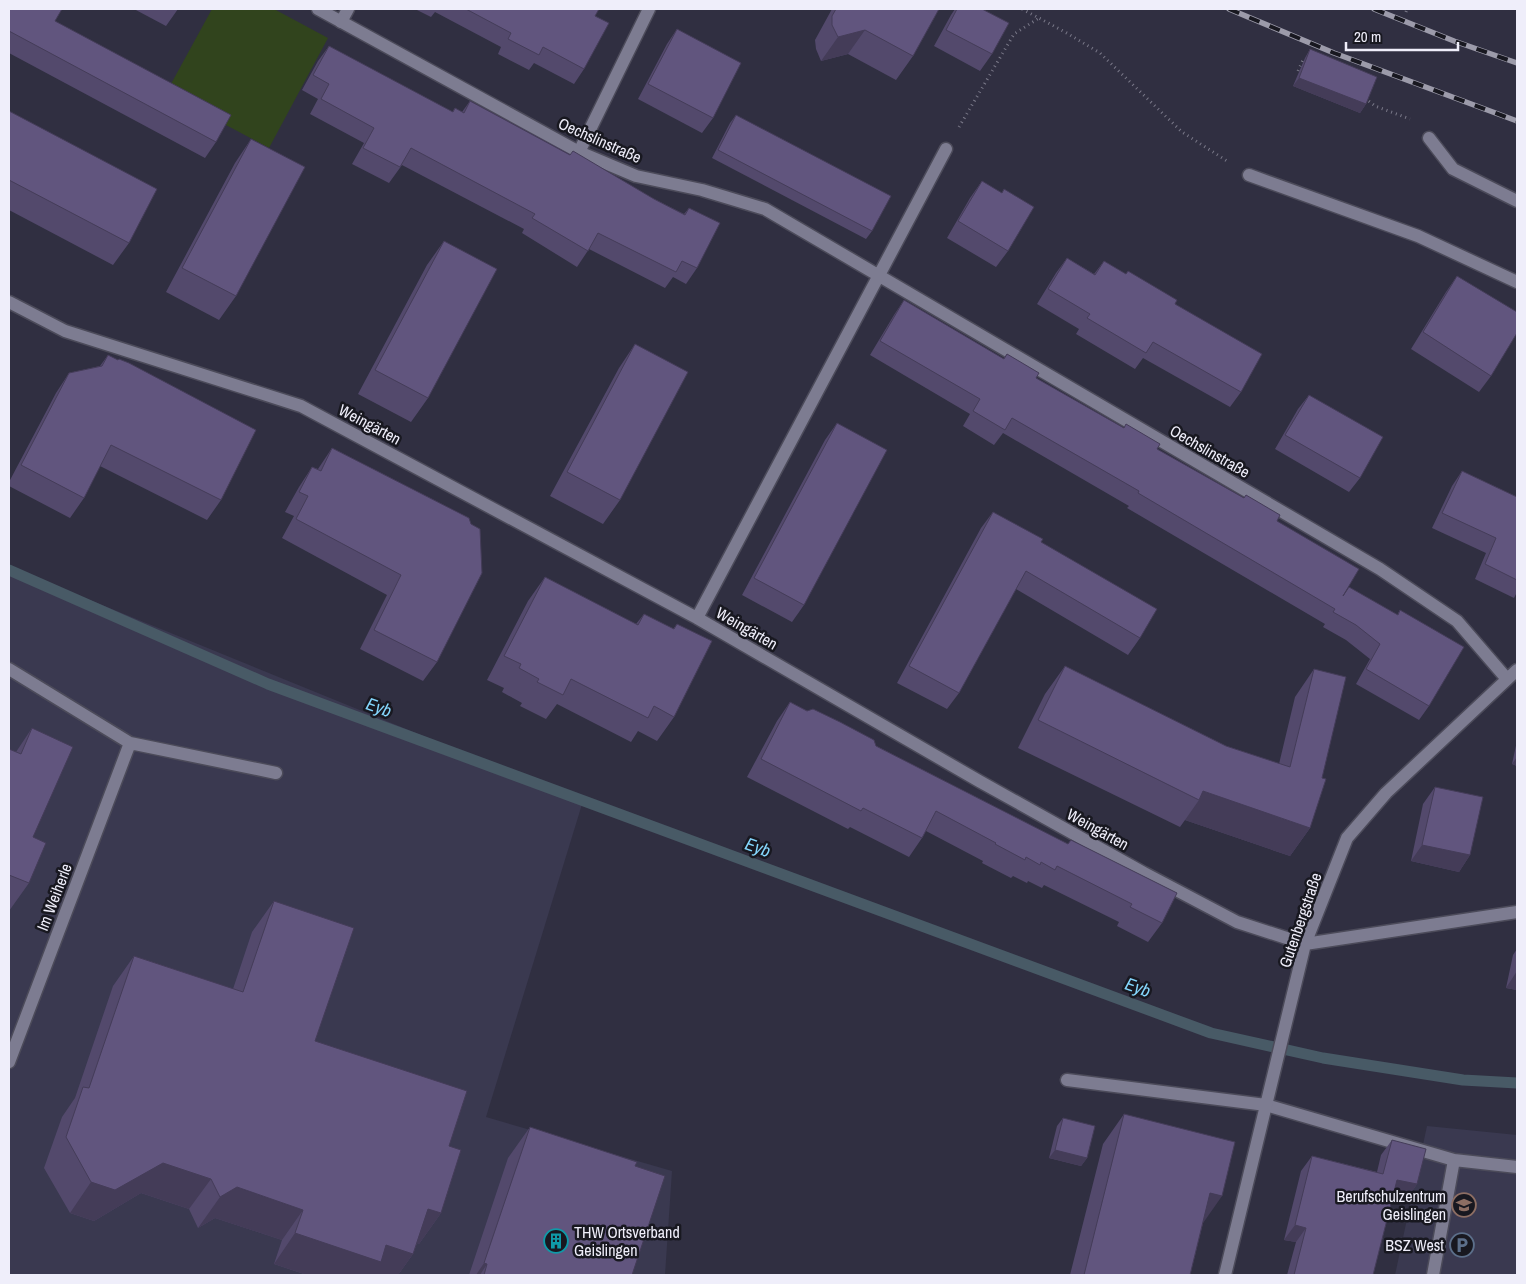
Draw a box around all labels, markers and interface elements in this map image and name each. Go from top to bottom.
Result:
scale bar [1346,20,1458,52]
text: 20 m [1354,26,1381,47]
street label: Oechslinstraße [555,112,645,168]
street label: Weingärten [335,398,405,450]
street label: Oechslinstraße [1166,419,1254,483]
street label: Weingärten [712,602,782,654]
water label: Eyb [363,691,395,723]
street label: Weingärten [1063,803,1133,855]
water label: Eyb [742,831,774,863]
street label: Im Weiherle [31,860,77,934]
street label: Gutenbergstraße [1273,870,1327,970]
water label: Eyb [1122,971,1154,1003]
place label: Berufschulzentrum Geislingen [1337,1185,1446,1225]
school or university icon: Berufschulzentrum Geislingen [1451,1192,1477,1218]
place label: THW Ortsverband Geislingen [574,1221,680,1261]
building icon: THW Ortsverband Geislingen [543,1228,569,1254]
parking icon: BSZ West [1449,1232,1475,1258]
place label: BSZ West [1385,1234,1444,1256]

